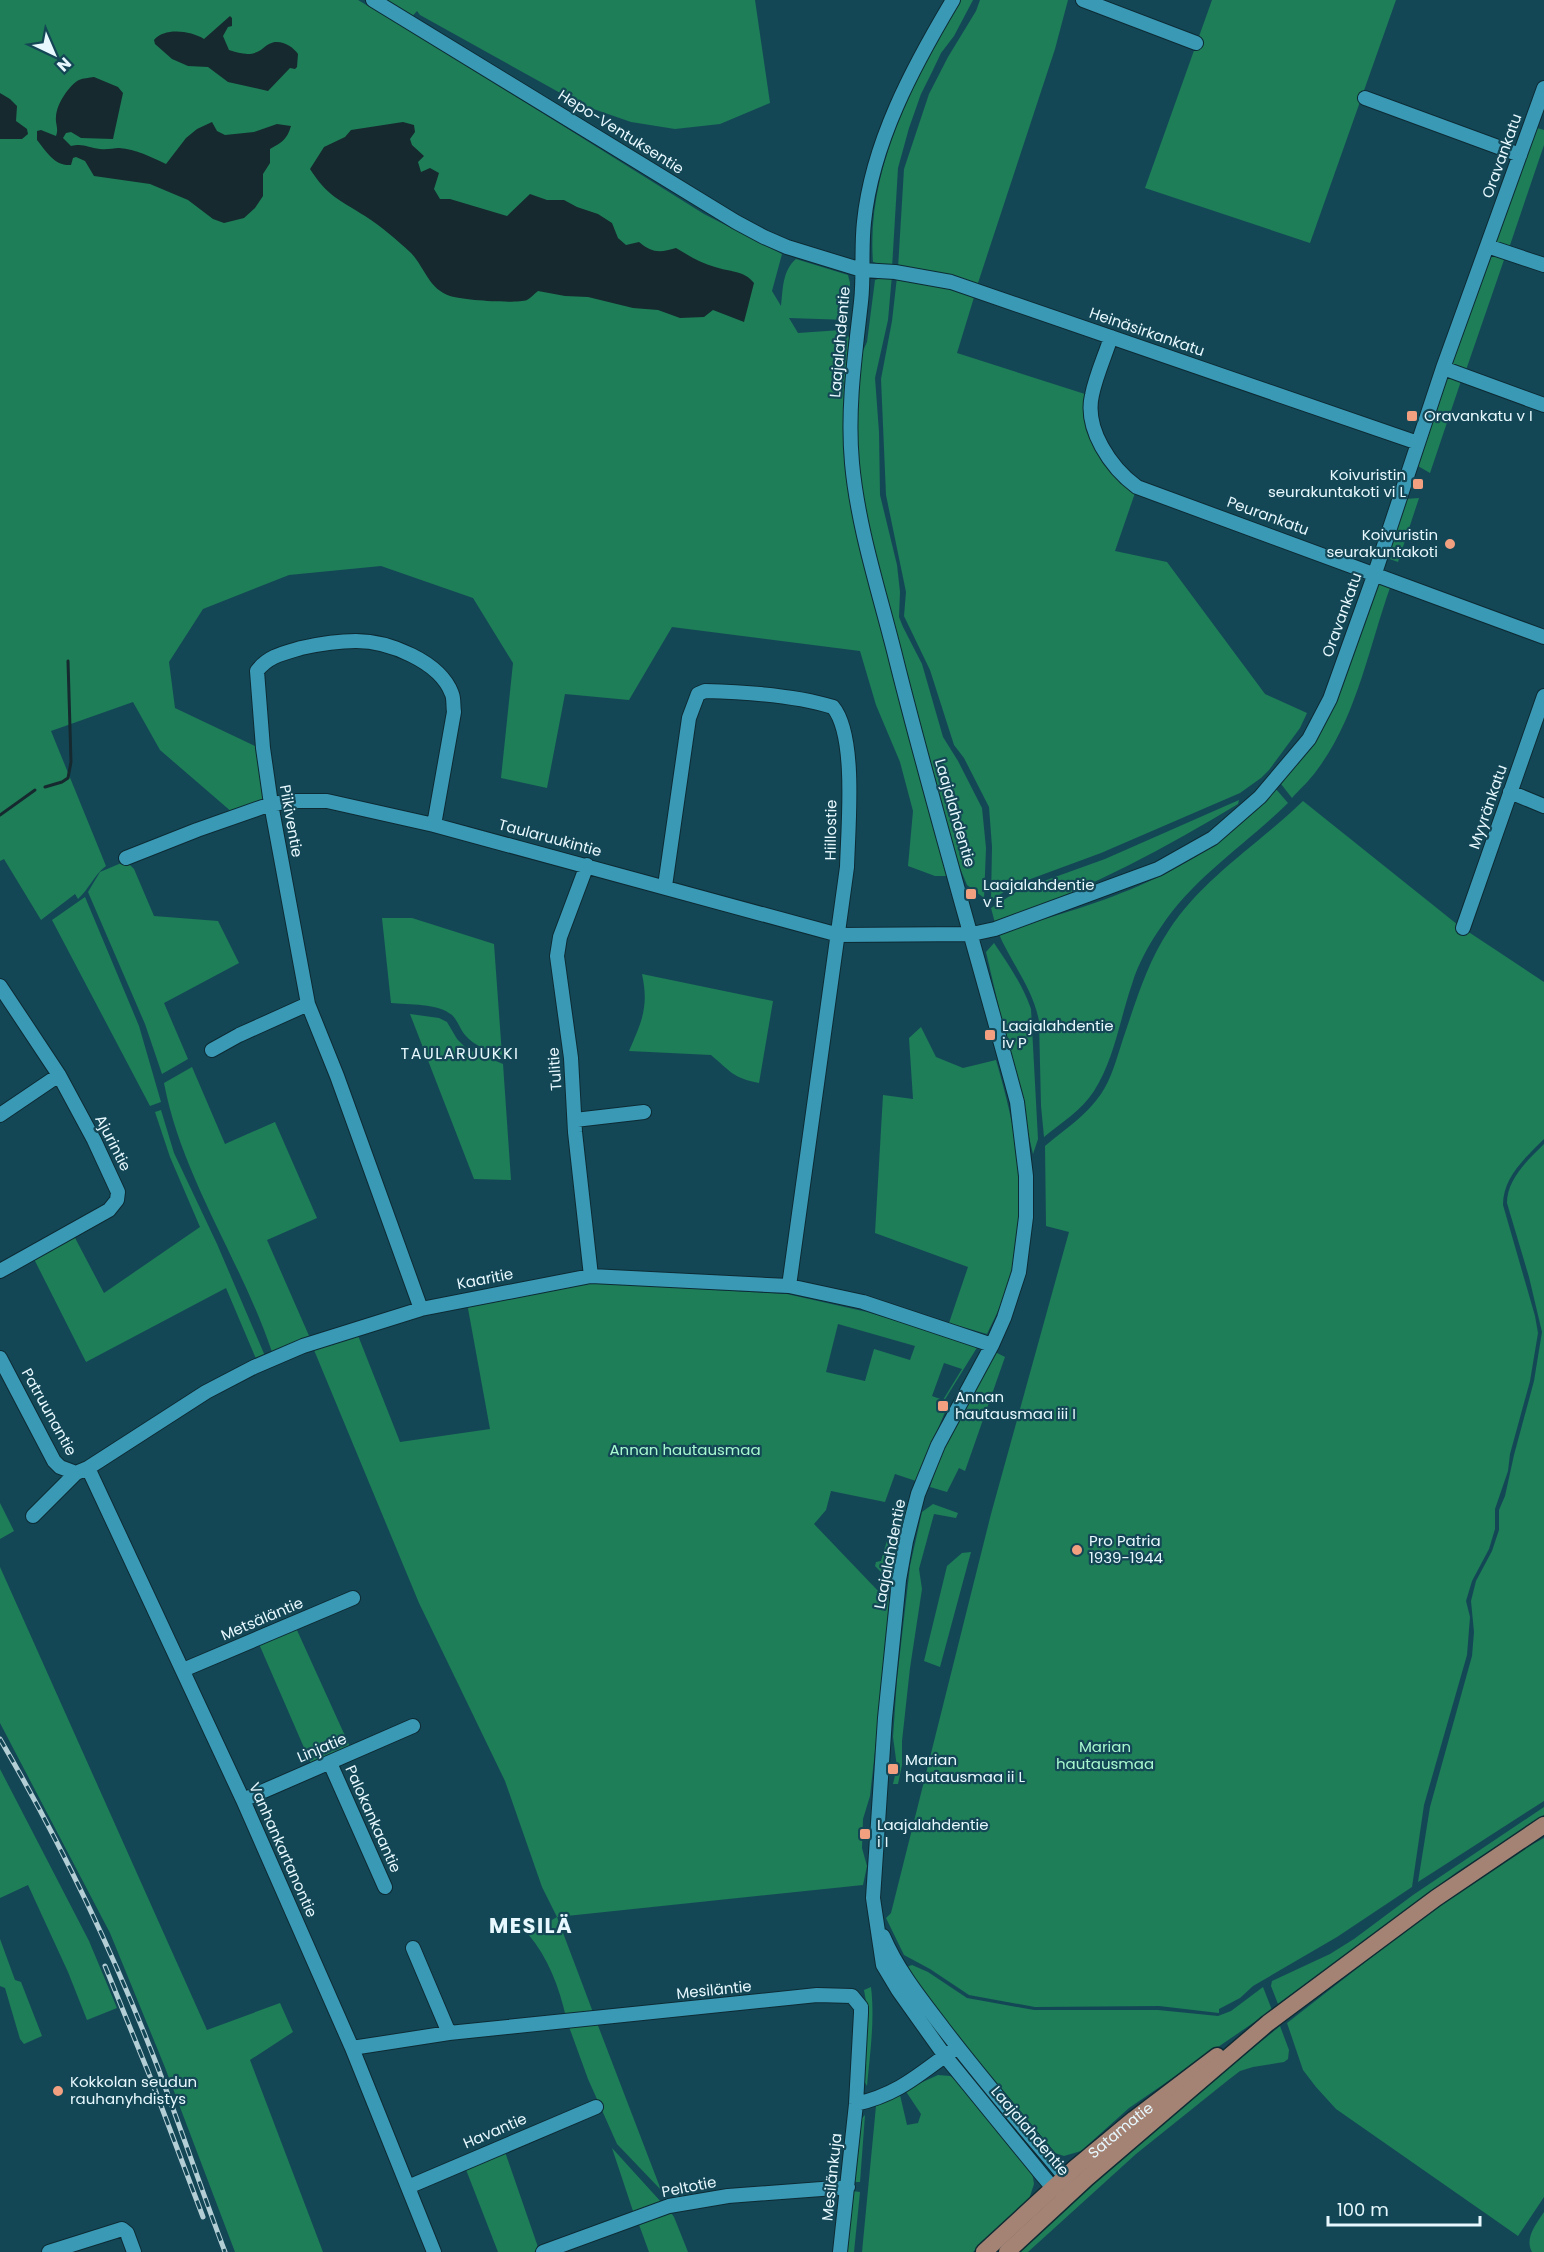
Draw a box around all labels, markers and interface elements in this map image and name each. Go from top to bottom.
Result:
north arrow [24,24,84,84]
text: N [52,52,76,77]
street label: Hepo-Ventuksentie [554,84,688,179]
street label: Oravankatu [1477,111,1527,201]
street label: Laajalahdentie [824,285,855,398]
street label: Heinäsirkankatu [1087,302,1208,361]
place label: Oravankatu v I [1424,405,1533,426]
marker: Oravankatu v I [1405,409,1419,423]
place label: Koivuristin seurakuntakoti vi L [1268,464,1407,502]
marker: Koivuristin seurakuntakoti vi L [1411,477,1425,491]
street label: Peurankatu [1224,491,1312,540]
place label: Koivuristin seurakuntakoti [1327,524,1438,562]
marker: Koivuristin seurakuntakoti [1443,537,1457,551]
street label: Oravankatu [1317,570,1367,660]
street label: Laajalahdentie [930,756,981,869]
street label: Myyränkatu [1463,762,1512,852]
street label: Piikiventie [275,783,308,859]
street label: Hiillostie [819,799,842,861]
street label: Taularuukintie [496,814,604,861]
place label: Laajalahdentie v E [983,874,1095,912]
marker: Laajalahdentie v E [964,887,978,901]
place label: Laajalahdentie iv P [1002,1015,1114,1053]
marker: Laajalahdentie iv P [983,1028,997,1042]
district label: TAULARUUKKI [401,1042,519,1065]
street label: Tulitie [543,1047,566,1091]
street label: Ajurintie [90,1111,137,1175]
street label: Kaaritie [455,1263,515,1294]
street label: Patruunantie [17,1364,82,1459]
place label: Annan hautausmaa iii I [955,1386,1076,1424]
marker: Annan hautausmaa iii I [936,1399,950,1413]
park label: Annan hautausmaa [609,1439,761,1460]
street label: Laajalahdentie [869,1497,910,1611]
place label: Pro Patria 1939-1944 [1089,1530,1163,1568]
marker: Pro Patria 1939-1944 [1070,1543,1084,1557]
street label: Metsäläntie [217,1592,306,1645]
street label: Linjatie [294,1728,350,1767]
park label: Marian hautausmaa [1056,1736,1154,1774]
place label: Marian hautausmaa ii L [905,1749,1025,1787]
street label: Palokankaantie [340,1762,407,1876]
marker: Marian hautausmaa ii L [886,1762,900,1776]
street label: Vanhankartanontie [244,1779,323,1921]
place label: Laajalahdentie i I [877,1814,989,1852]
marker: Laajalahdentie i I [858,1827,872,1841]
district label: MESILÄ [489,1911,573,1940]
street label: Mesiläntie [675,1975,753,2004]
place label: Kokkolan seudun rauhanyhdistys [70,2071,197,2109]
street label: Laajalahdentie [986,2081,1074,2180]
marker: Kokkolan seudun rauhanyhdistys [51,2084,65,2098]
street label: Satamatie [1083,2097,1157,2163]
street label: Havantie [460,2108,530,2153]
street label: Mesilänkuja [816,2132,847,2222]
street label: Peltotie [660,2171,718,2202]
scale bar [1328,2189,1480,2227]
text: 100 m [1337,2197,1389,2222]

